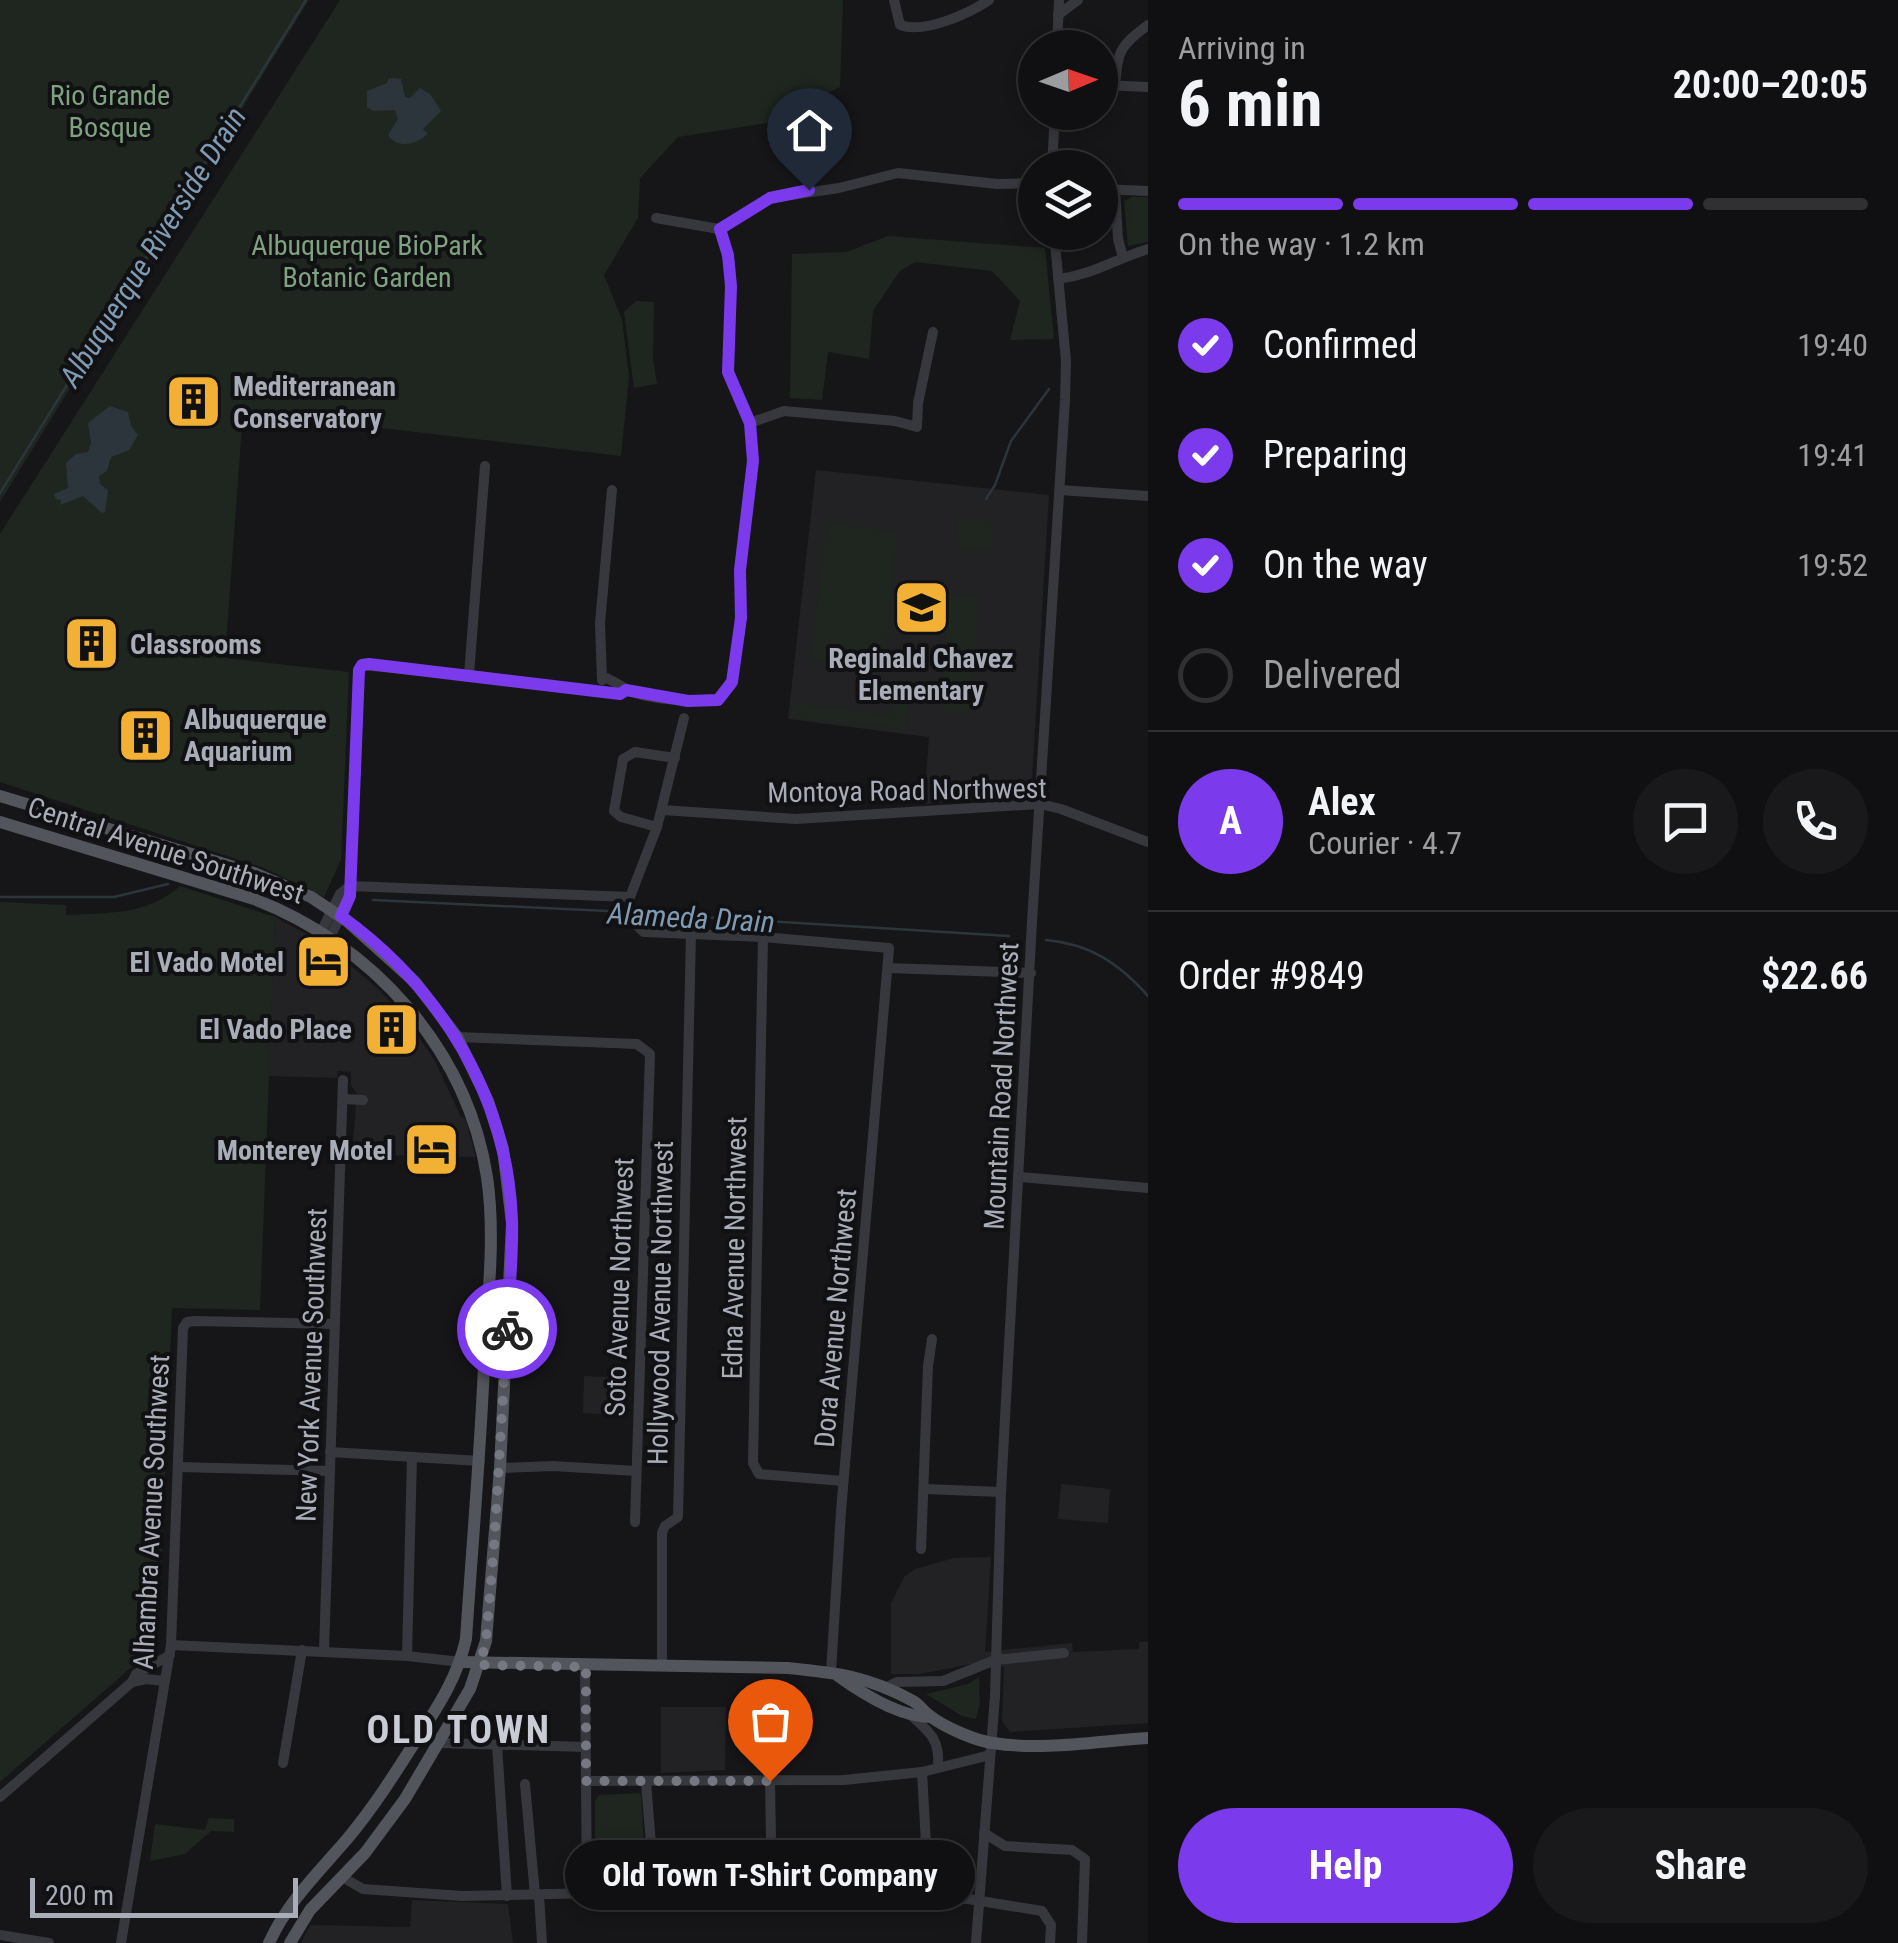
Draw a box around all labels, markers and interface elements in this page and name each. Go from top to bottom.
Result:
text: Arriving in [1178,29,1306,67]
north arrow [1018,30,1118,130]
map controls [1018,30,1118,250]
text: 20:00–20:05 [1673,63,1868,107]
text: 6 min [1178,66,1322,142]
park label: Rio Grande Bosque [50,79,170,144]
pin [767,88,852,191]
water label: Albuquerque Riverside Drain [52,100,253,394]
icon: home [782,103,837,158]
button: layers [1018,150,1118,250]
text: On the way · 1.2 km [1178,225,1425,263]
park label: Albuquerque BioPark Botanic Garden [251,229,483,294]
icon: check [1178,318,1233,373]
text: Confirmed [1263,323,1418,367]
text: 19:40 [1797,326,1868,364]
place label: Mediterranean Conservatory [233,370,396,435]
building icon: Mediterranean Conservatory [164,372,224,432]
icon: check [1178,428,1233,483]
text: Preparing [1263,433,1408,477]
text: 19:41 [1797,436,1868,474]
icon: check [1178,538,1233,593]
text: On the way [1263,543,1428,587]
text: 19:52 [1797,546,1868,584]
school or university icon: Reginald Chavez Elementary [891,577,951,637]
building icon: Classrooms [61,614,121,674]
place label: Classrooms [130,628,262,661]
place label: Reginald Chavez Elementary [828,642,1014,707]
text: Delivered [1263,653,1402,697]
place label: Albuquerque Aquarium [184,703,327,768]
building icon: Albuquerque Aquarium [115,705,175,765]
button: chat [1633,769,1738,874]
button: phone [1763,769,1868,874]
street label: Montoya Road Northwest [767,772,1047,809]
text: Alex [1308,780,1376,824]
street label: Central Avenue Southwest [24,790,308,911]
text: A [1219,799,1242,843]
text: Courier · 4.7 [1308,824,1462,862]
water label: Alameda Drain [605,896,776,939]
hotel icon: El Vado Motel [293,932,353,992]
street label: Mountain Road Northwest [977,941,1026,1231]
place label: El Vado Motel [130,946,284,979]
text: Order #9849 [1178,954,1365,998]
text: $22.66 [1761,954,1868,998]
building icon: El Vado Place [361,999,421,1059]
place label: El Vado Place [199,1013,352,1046]
street label: Edna Avenue Northwest [716,1116,753,1380]
hotel icon: Monterey Motel [402,1120,462,1180]
place label: Monterey Motel [217,1134,393,1167]
street label: Hollywood Avenue Northwest [641,1141,680,1465]
street label: Soto Avenue Northwest [598,1157,641,1417]
street label: Dora Avenue Northwest [808,1187,863,1449]
street label: New York Avenue Southwest [290,1208,333,1522]
courier [457,1279,557,1379]
icon: bike [480,1302,535,1357]
street label: Alhambra Avenue Southwest [127,1354,176,1670]
pin [728,1679,813,1782]
icon: bag [743,1694,798,1749]
district label: OLD TOWN [366,1708,552,1752]
button: Help [1178,1808,1513,1923]
button: Share [1533,1808,1868,1923]
callout: Old Town T-Shirt Company [565,1841,975,1911]
text: Old Town T-Shirt Company [602,1856,938,1894]
scale bar [30,1873,298,1918]
text: 200 m [45,1879,114,1912]

